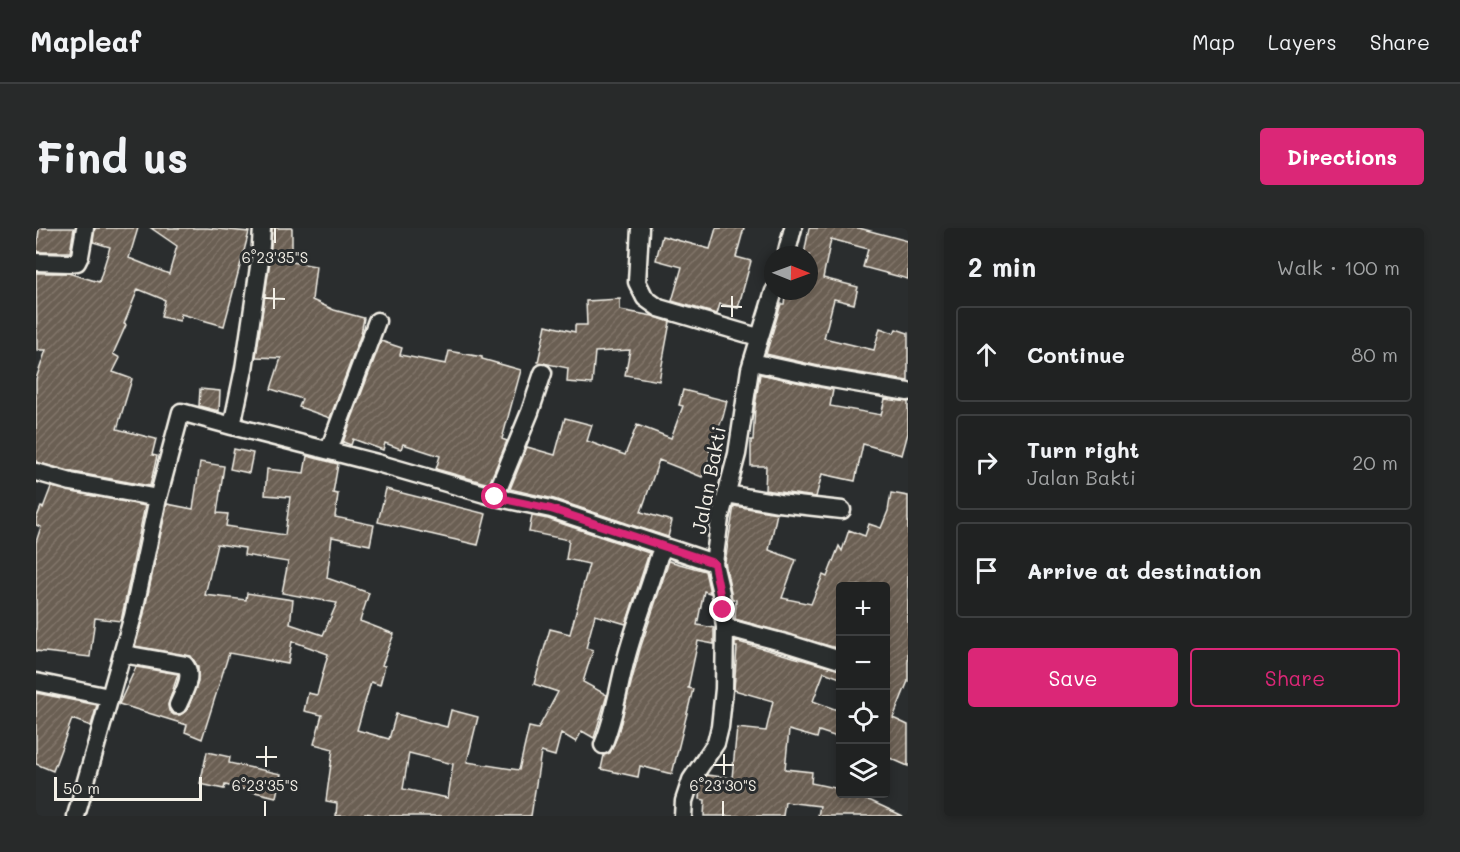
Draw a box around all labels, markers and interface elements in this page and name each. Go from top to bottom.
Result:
text: Mapleaf [30,23,141,59]
text: Map [1192,28,1235,55]
text: Layers [1268,28,1337,55]
text: Share [1370,28,1430,55]
button: Directions [1260,128,1424,185]
text: Find us [36,129,188,184]
north arrow [764,246,818,300]
text: 6°23'35"S [242,247,308,267]
text: 2 min [968,250,1036,284]
text: Walk · 100 m [1277,254,1400,280]
icon: ahead [970,338,1003,371]
text: Continue [1027,340,1125,369]
text: 80 m [1351,341,1398,367]
street label: Jalan Bakti [685,424,731,536]
text: Turn right [1027,435,1139,464]
icon: right [970,446,1003,479]
text: 20 m [1352,449,1398,475]
text: Jalan Bakti [1027,464,1136,490]
route start [481,483,507,509]
icon: arrive [970,554,1003,587]
text: Arrive at destination [1027,556,1262,585]
map controls [836,582,890,798]
button: + [836,582,890,636]
route end [709,596,735,622]
button: − [836,636,890,690]
button: Save [968,648,1178,707]
button: Share [1190,648,1400,707]
button: locate [836,690,890,744]
button: layers [836,744,890,798]
scale bar [54,774,202,802]
text: 6°23'35"S [232,775,298,795]
text: 6°23'30"S [689,775,757,795]
text: 50 m [63,777,100,798]

